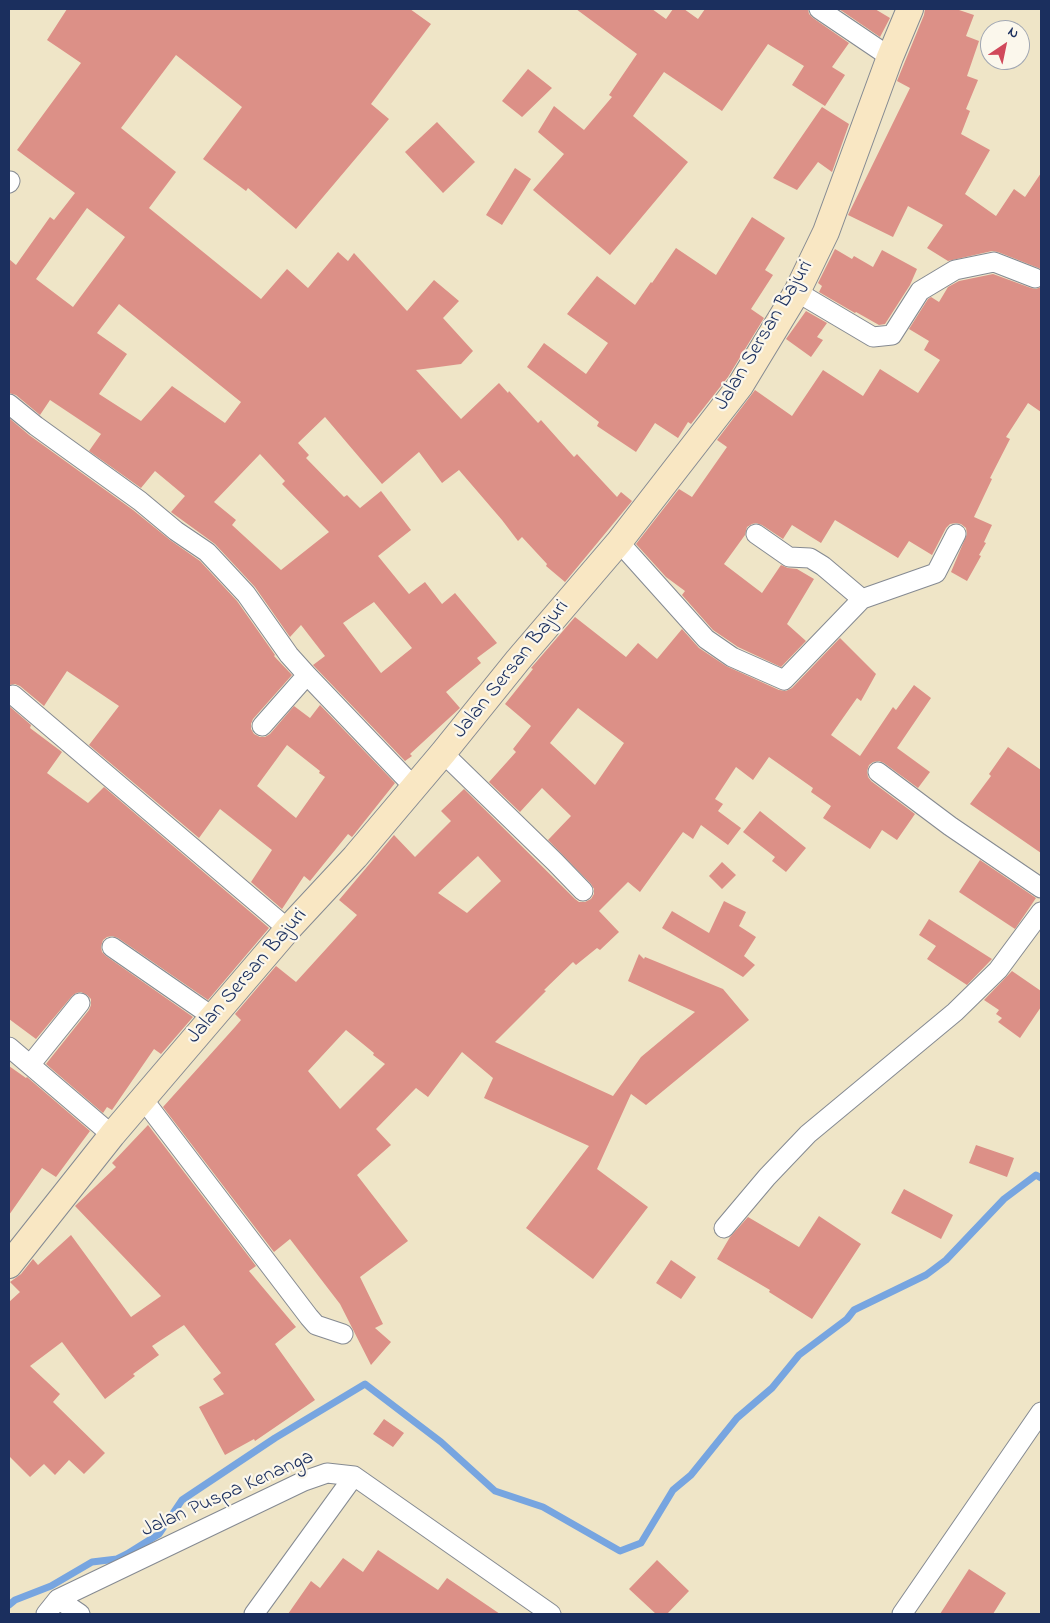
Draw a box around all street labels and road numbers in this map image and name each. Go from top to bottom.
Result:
street label: Jalan Sersan Bajuri [710,256,820,416]
street label: Jalan Sersan Bajuri [448,596,576,744]
street label: Jalan Sersan Bajuri [182,904,314,1050]
street label: Jalan Puspa Kenanga [138,1446,318,1544]

